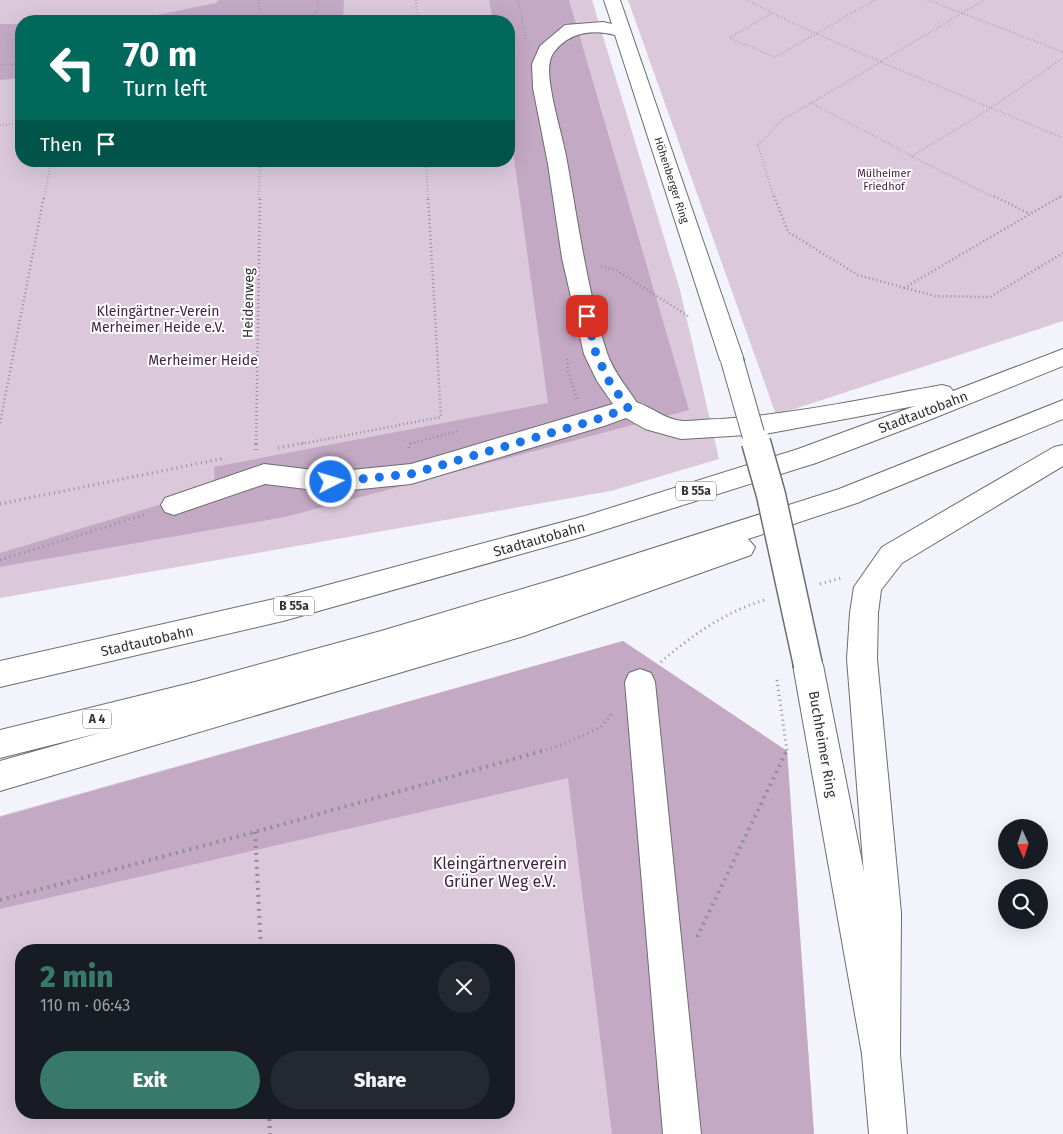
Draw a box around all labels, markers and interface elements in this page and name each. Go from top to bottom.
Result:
text: 70 m [123,33,197,75]
icon: left [40,35,105,100]
text: Turn left [123,75,207,102]
icon: arrive [92,130,120,158]
text: Then [40,133,82,156]
street label: Höhenberger Ring [651,135,692,225]
park label: Mülheimer Friedhof [857,167,911,193]
street label: Heidenweg [239,267,258,338]
pin [566,295,608,337]
icon: arrive [573,302,601,330]
park label: Kleingärtner-Verein Merheimer Heide e.V. [91,303,225,336]
park label: Merheimer Heide [148,352,258,369]
street label: Stadtautobahn [876,388,970,437]
position arrow [304,455,356,507]
road number: B 55a [676,482,716,501]
street label: Stadtautobahn [491,518,587,561]
road number: B 55a [274,596,314,616]
street label: Stadtautobahn [99,623,195,660]
street label: Buchheimer Ring [805,689,840,799]
road number: A 4 [83,710,111,729]
north arrow [998,819,1048,869]
map controls [998,819,1048,929]
park label: Kleingärtnerverein Grüner Weg e.V. [433,854,567,891]
button: search [998,879,1048,929]
text: 2 min [40,959,113,995]
button: close [438,961,490,1013]
text: 110 m · 06:43 [40,996,130,1015]
button: Exit [40,1051,260,1109]
button: Share [270,1051,490,1109]

